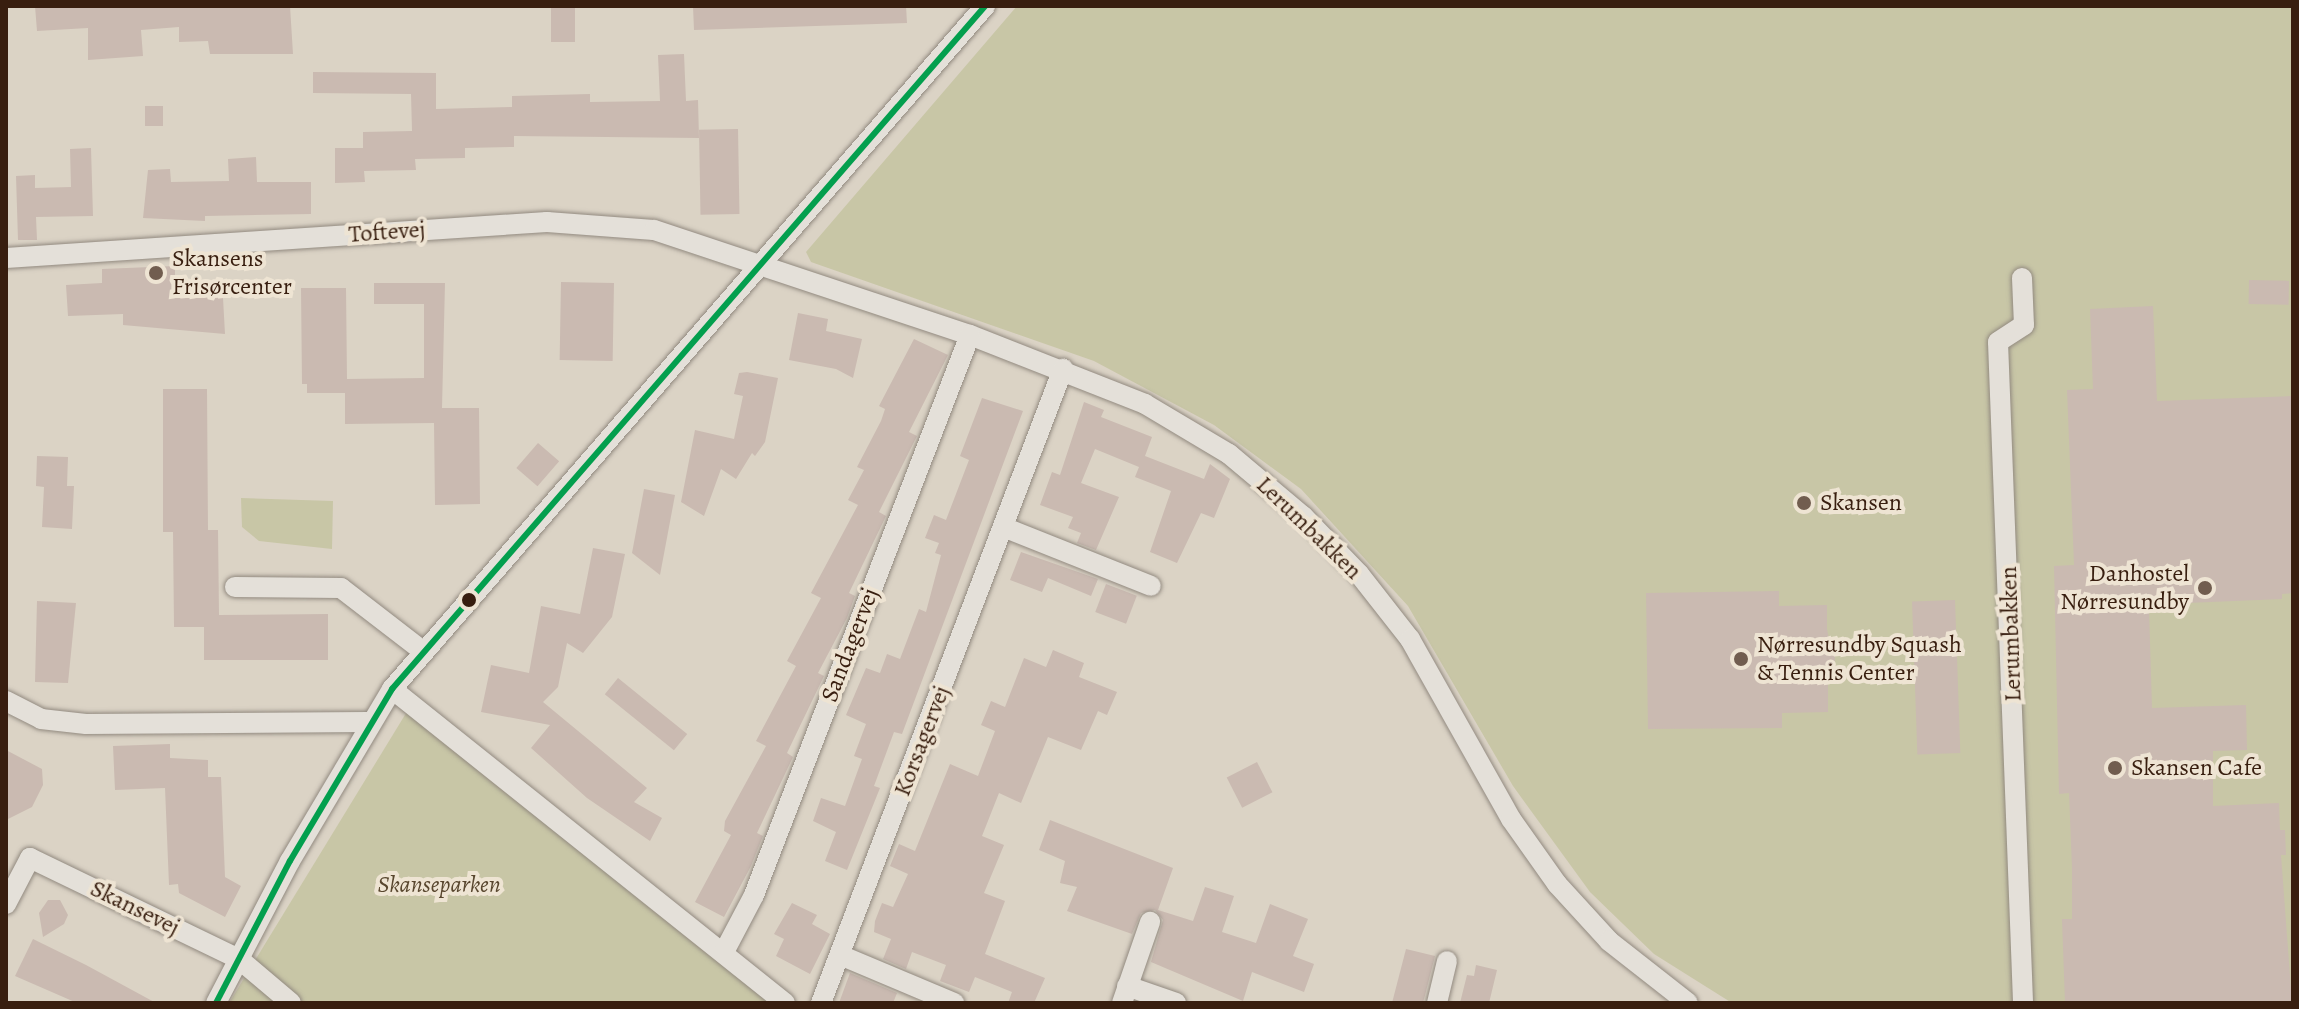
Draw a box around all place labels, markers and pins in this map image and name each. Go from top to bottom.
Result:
place label: Skansens Frisørcenter [172,245,292,301]
marker: Skansens Frisørcenter [147,264,165,282]
place label: Skansen [1820,489,1902,517]
marker: Skansen [1795,494,1813,512]
place label: Danhostel Nørresundby [2060,560,2189,616]
marker: Danhostel Nørresundby [2196,579,2214,597]
unlabelled marker [461,592,477,608]
place label: Nørresundby Squash & Tennis Center [1757,631,1962,687]
marker: Nørresundby Squash & Tennis Center [1732,650,1750,668]
place label: Skansen Cafe [2131,754,2262,782]
marker: Skansen Cafe [2106,759,2124,777]

